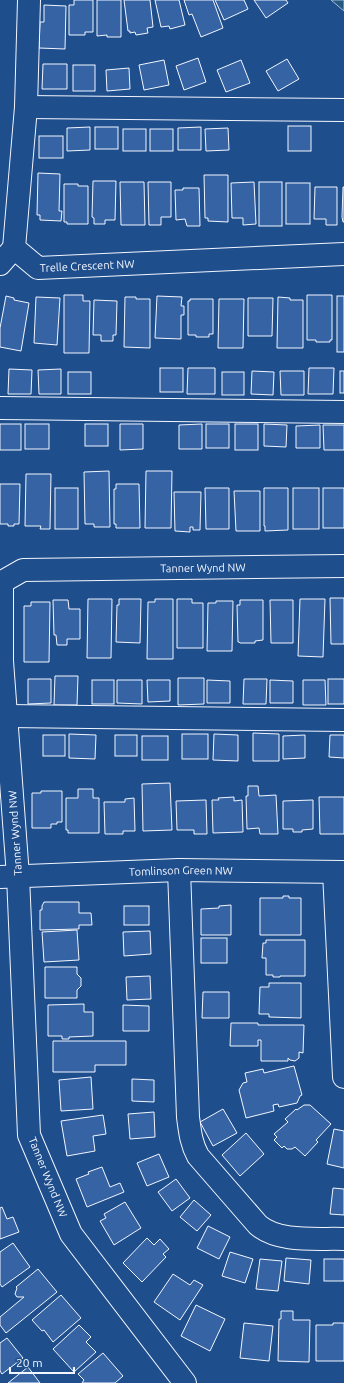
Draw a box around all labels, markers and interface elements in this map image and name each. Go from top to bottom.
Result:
street label: Trelle Crescent NW [40,258,135,274]
street label: Tanner Wynd NW [160,561,246,574]
street label: Tanner Wynd NW [6,790,24,876]
street label: Tomlinson Green NW [129,864,233,878]
street label: Tanner Wynd NW [26,1135,70,1219]
scale bar [10,1349,74,1375]
text: 20 m [16,1356,43,1369]

